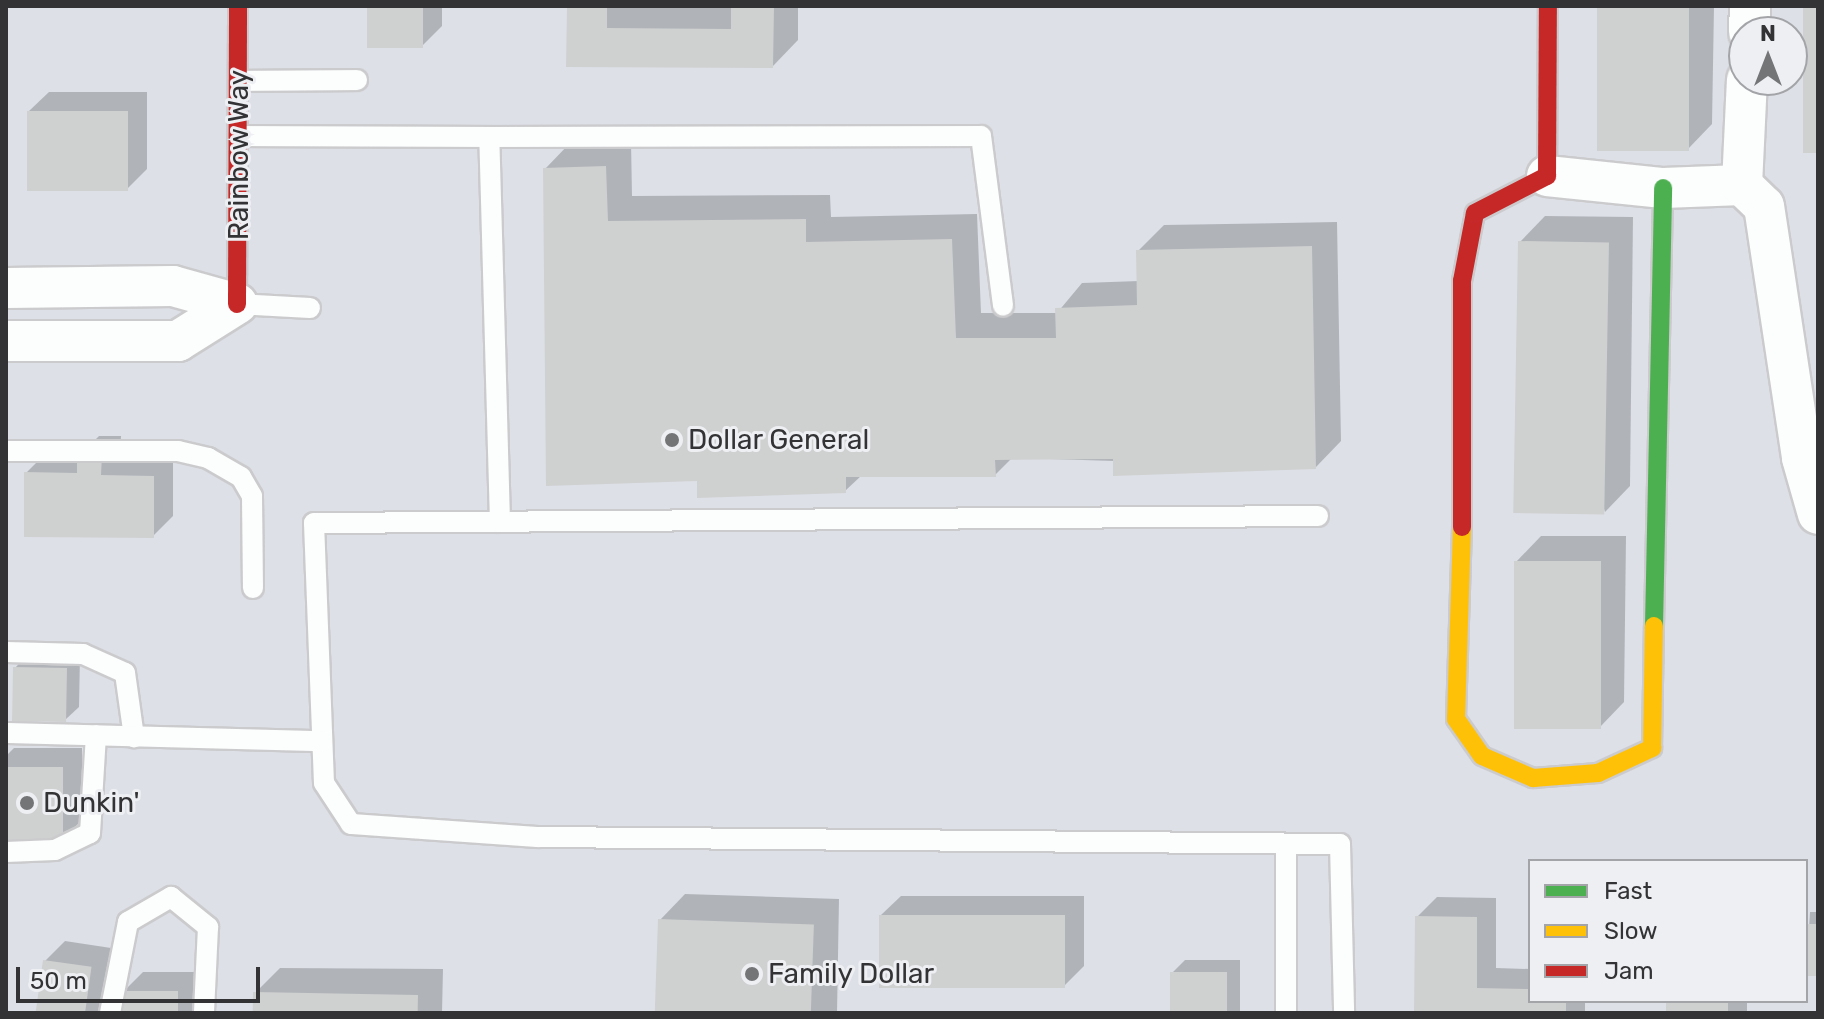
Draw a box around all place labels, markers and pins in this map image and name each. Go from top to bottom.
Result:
place label: Dollar General [688,423,870,457]
marker: Dollar General [663,431,681,449]
place label: Dunkin' [43,786,140,820]
marker: Dunkin' [18,794,36,812]
place label: Family Dollar [768,957,935,991]
marker: Family Dollar [743,965,761,983]

